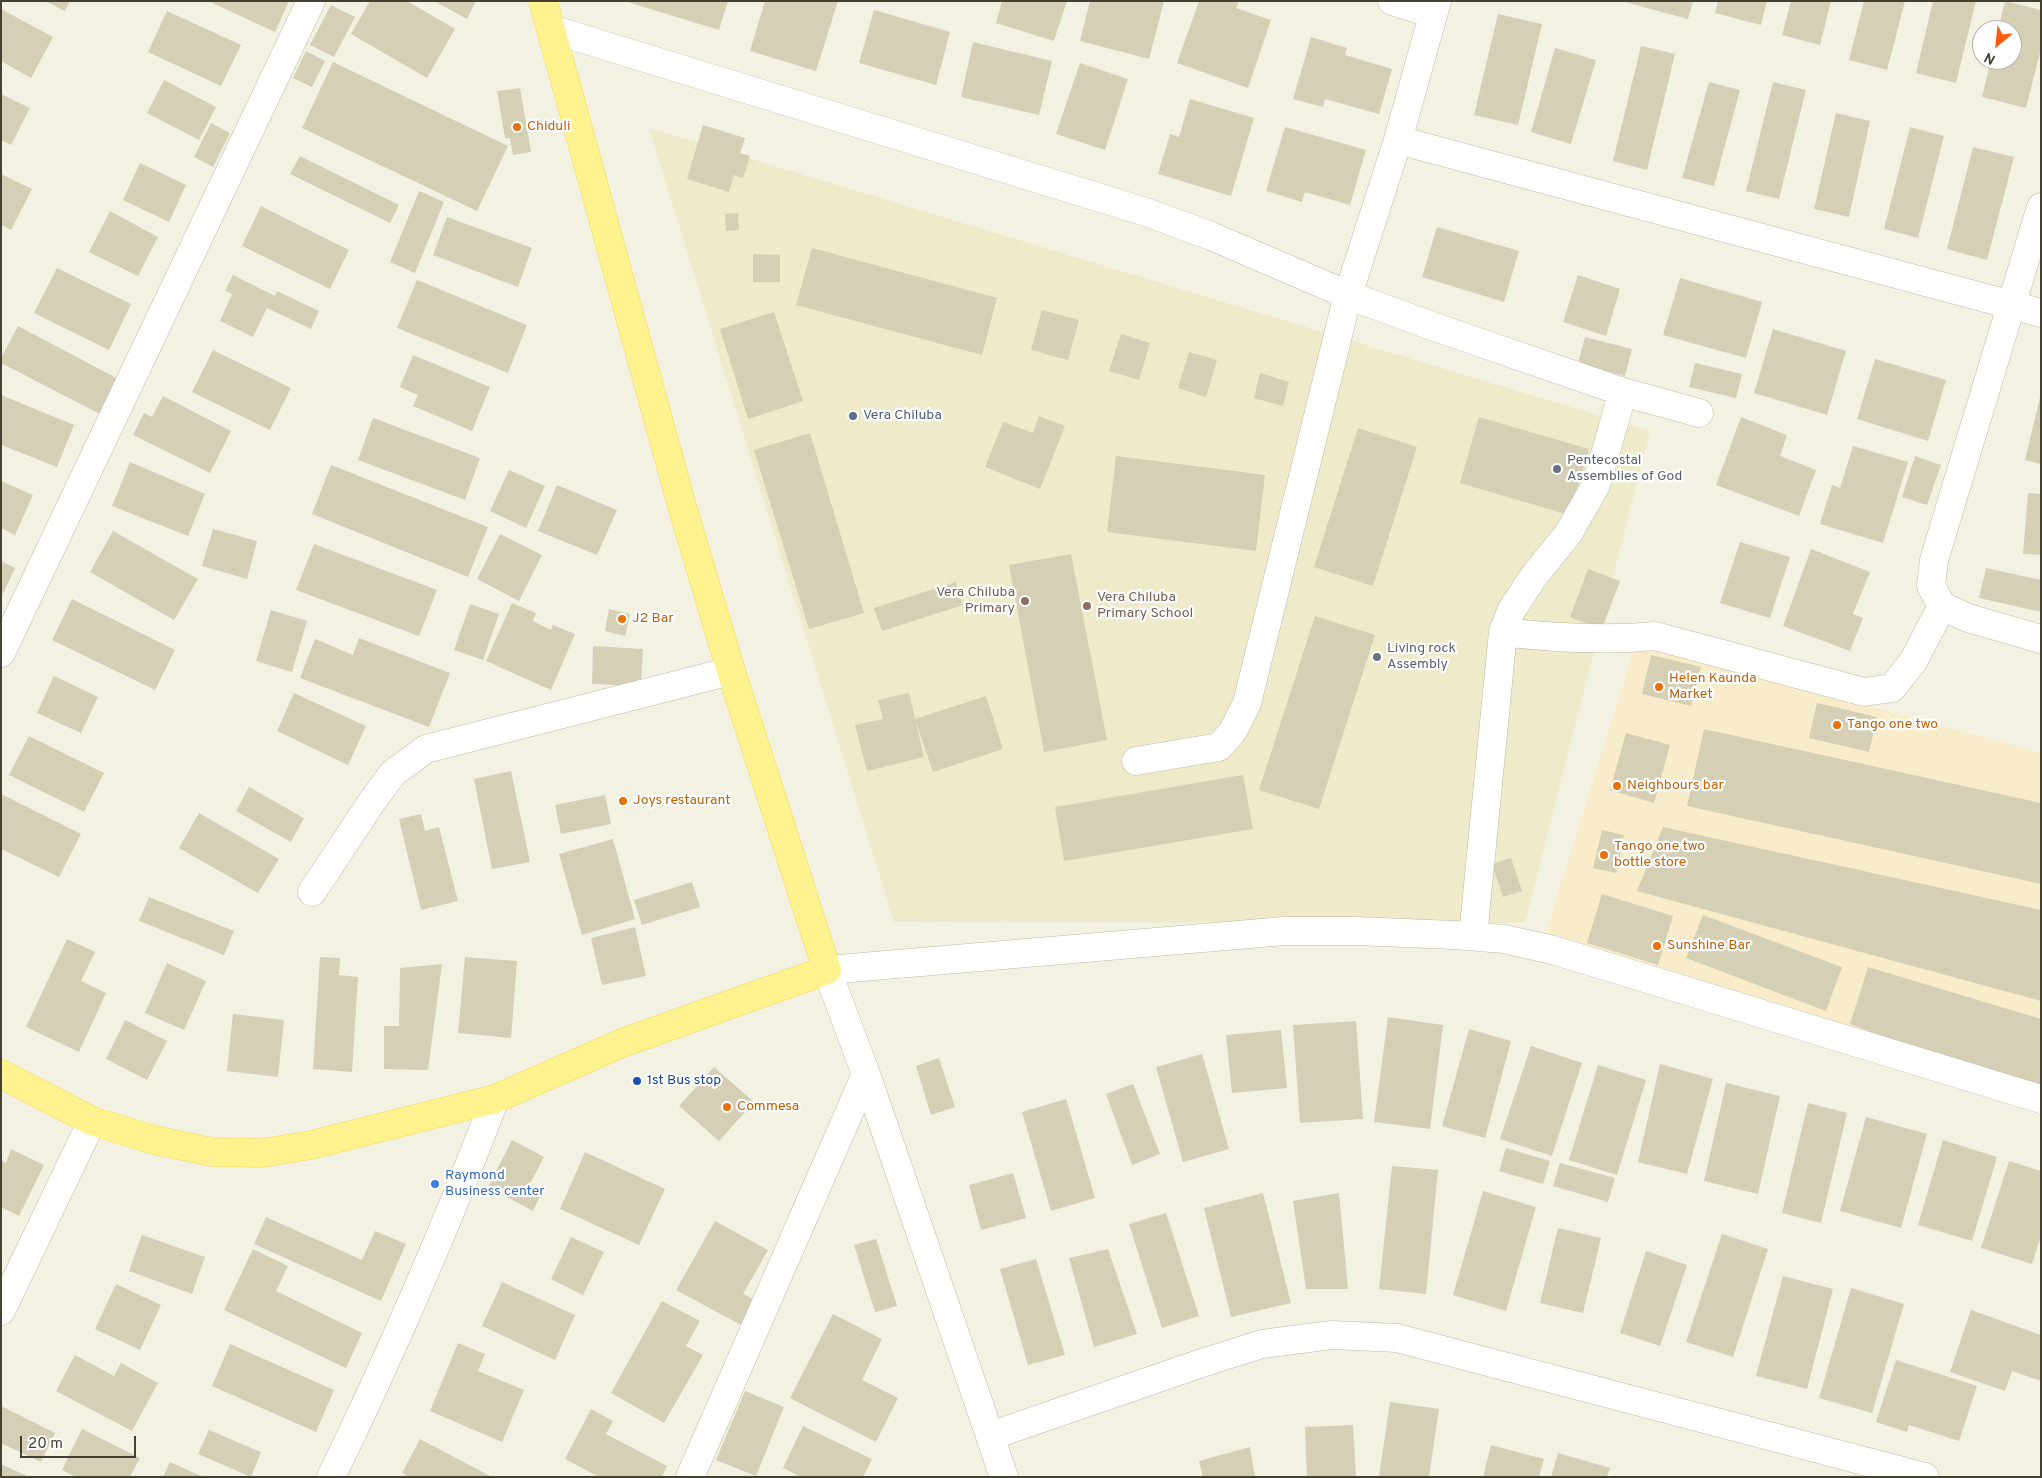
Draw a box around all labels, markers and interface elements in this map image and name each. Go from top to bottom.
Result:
north arrow [1972,20,2022,70]
text: N [1982,48,1999,68]
place label: Chiduli [527,119,570,135]
marker: Chiduli [511,121,523,133]
place label: Vera Chiluba [863,408,942,424]
marker: Vera Chiluba [847,410,859,422]
place label: Pentecostal Assemblies of God [1567,453,1682,486]
marker: Pentecostal Assemblies of God [1551,463,1563,475]
place label: Vera Chiluba Primary [936,585,1015,618]
place label: Vera Chiluba Primary School [1097,590,1193,622]
marker: Vera Chiluba Primary [1019,595,1031,607]
marker: Vera Chiluba Primary School [1081,600,1093,612]
place label: J2 Bar [632,611,674,627]
marker: J2 Bar [616,613,628,625]
place label: Living rock Assembly [1387,641,1456,674]
marker: Living rock Assembly [1371,651,1383,663]
place label: Helen Kaunda Market [1669,671,1757,704]
marker: Helen Kaunda Market [1653,681,1665,693]
place label: Tango one two [1847,717,1938,733]
marker: Tango one two [1831,719,1843,731]
place label: Neighbours bar [1627,778,1724,794]
marker: Neighbours bar [1611,780,1623,792]
place label: Joys restaurant [633,793,730,809]
marker: Joys restaurant [617,795,629,807]
place label: Tango one two bottle store [1614,839,1705,872]
marker: Tango one two bottle store [1598,849,1610,861]
place label: Sunshine Bar [1667,938,1750,954]
marker: Sunshine Bar [1651,940,1663,952]
place label: 1st Bus stop [647,1073,721,1089]
marker: 1st Bus stop [631,1075,643,1087]
place label: Commesa [737,1099,799,1115]
marker: Commesa [721,1101,733,1113]
place label: Raymond Business center [445,1168,545,1200]
marker: Raymond Business center [429,1178,441,1190]
scale bar [22,1426,139,1458]
text: 20 m [28,1435,63,1454]

